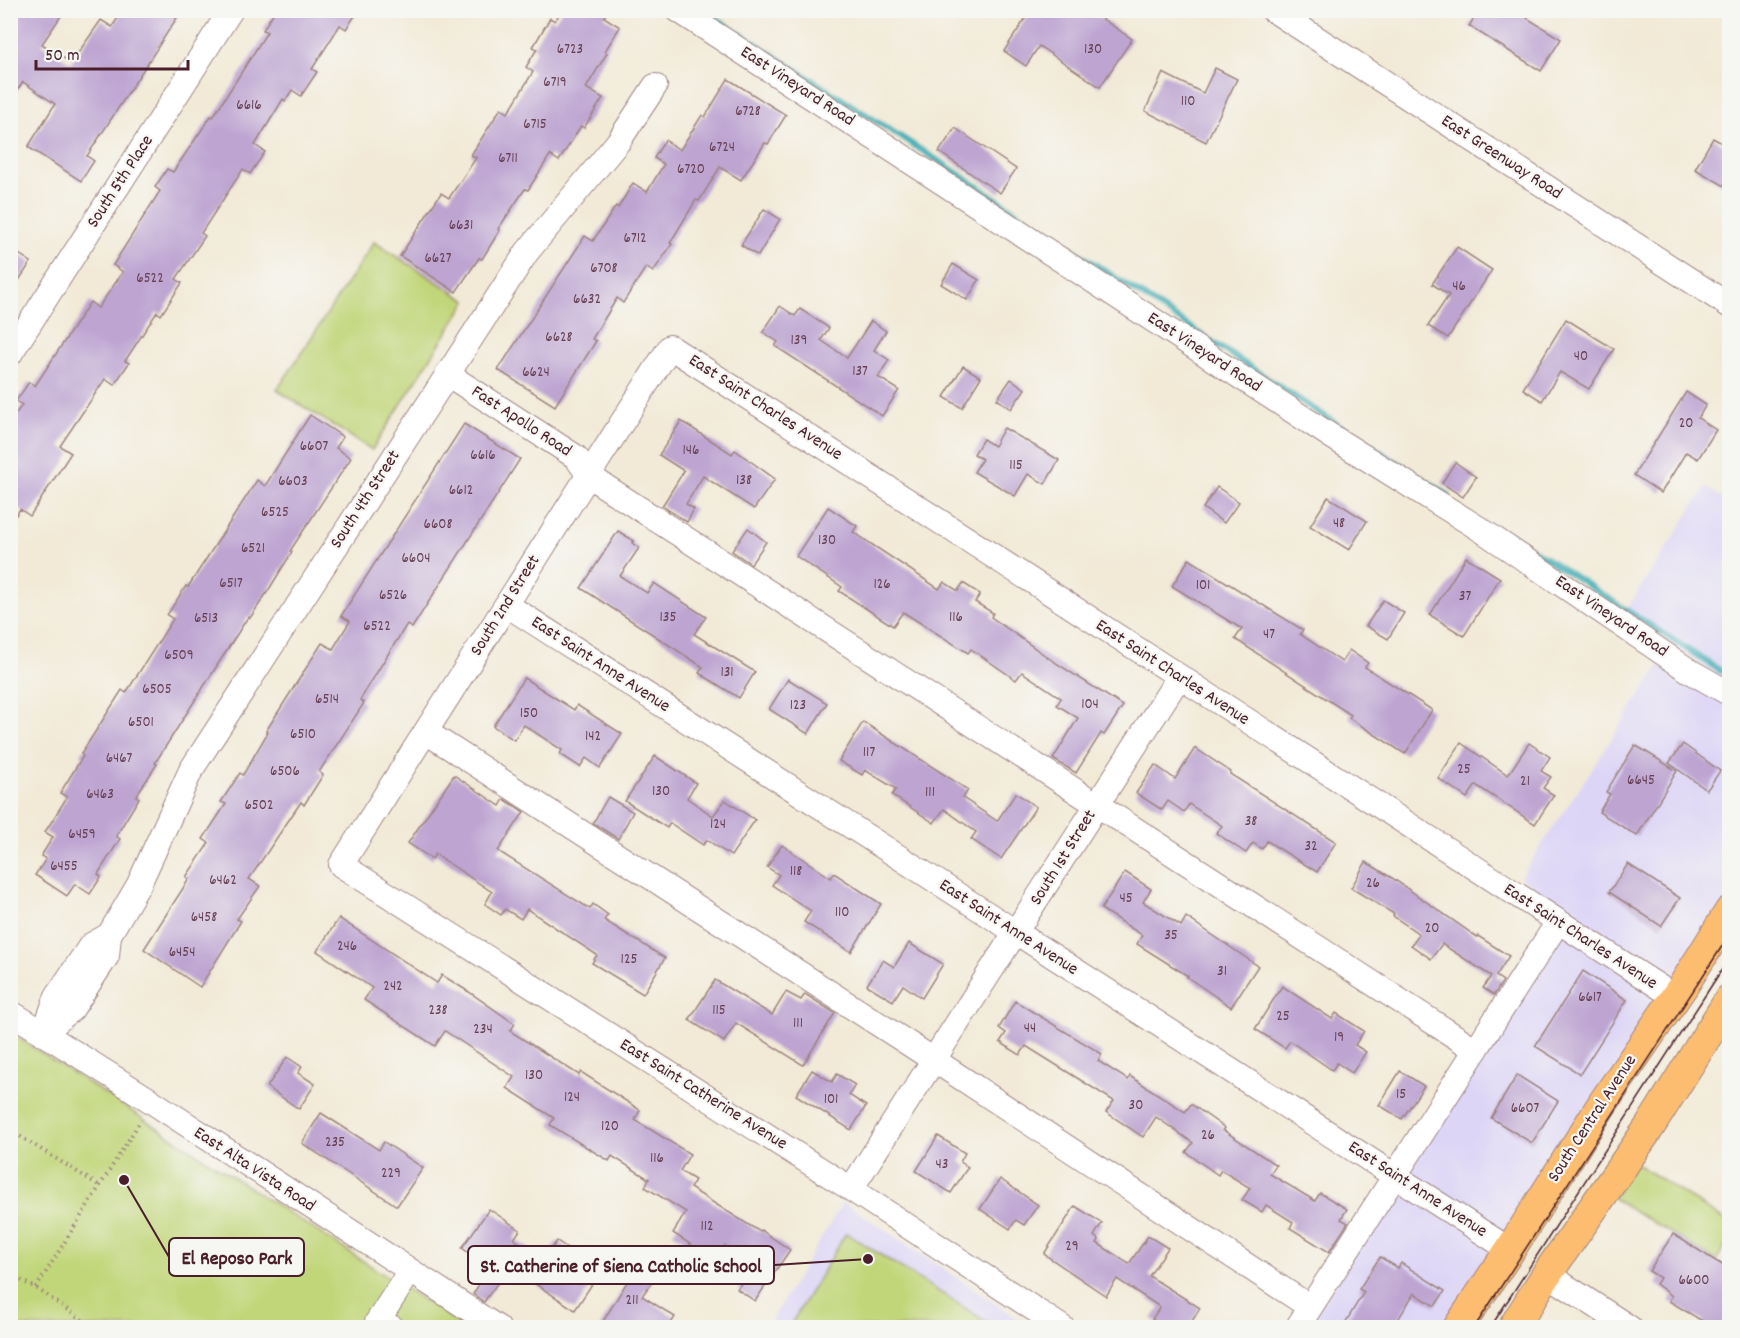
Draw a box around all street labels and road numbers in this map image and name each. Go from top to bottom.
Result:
street label: East Vineyard Road [735,41,859,133]
street label: East Greenway Road [1435,109,1567,207]
street label: South 5th Place [82,131,160,233]
street label: East Vineyard Road [1142,307,1266,399]
street label: East Saint Charles Avenue [683,349,847,467]
street label: Fast Apollo Road [466,380,576,464]
street label: South 4th Street [325,446,407,554]
street label: South 2nd Street [465,550,547,661]
street label: East Vineyard Road [1549,570,1673,664]
street label: East Saint Anne Avenue [525,611,675,719]
street label: East Saint Charles Avenue [1090,614,1254,732]
street label: South 1st Street [1025,805,1104,911]
street label: East Saint Anne Avenue [933,874,1083,982]
street label: East Saint Charles Avenue [1498,878,1662,996]
street label: East Saint Catherine Avenue [614,1033,792,1157]
street label: South Central Avenue [1542,1050,1644,1188]
street label: East Alta Vista Road [188,1121,320,1219]
street label: East Saint Anne Avenue [1342,1136,1492,1244]

